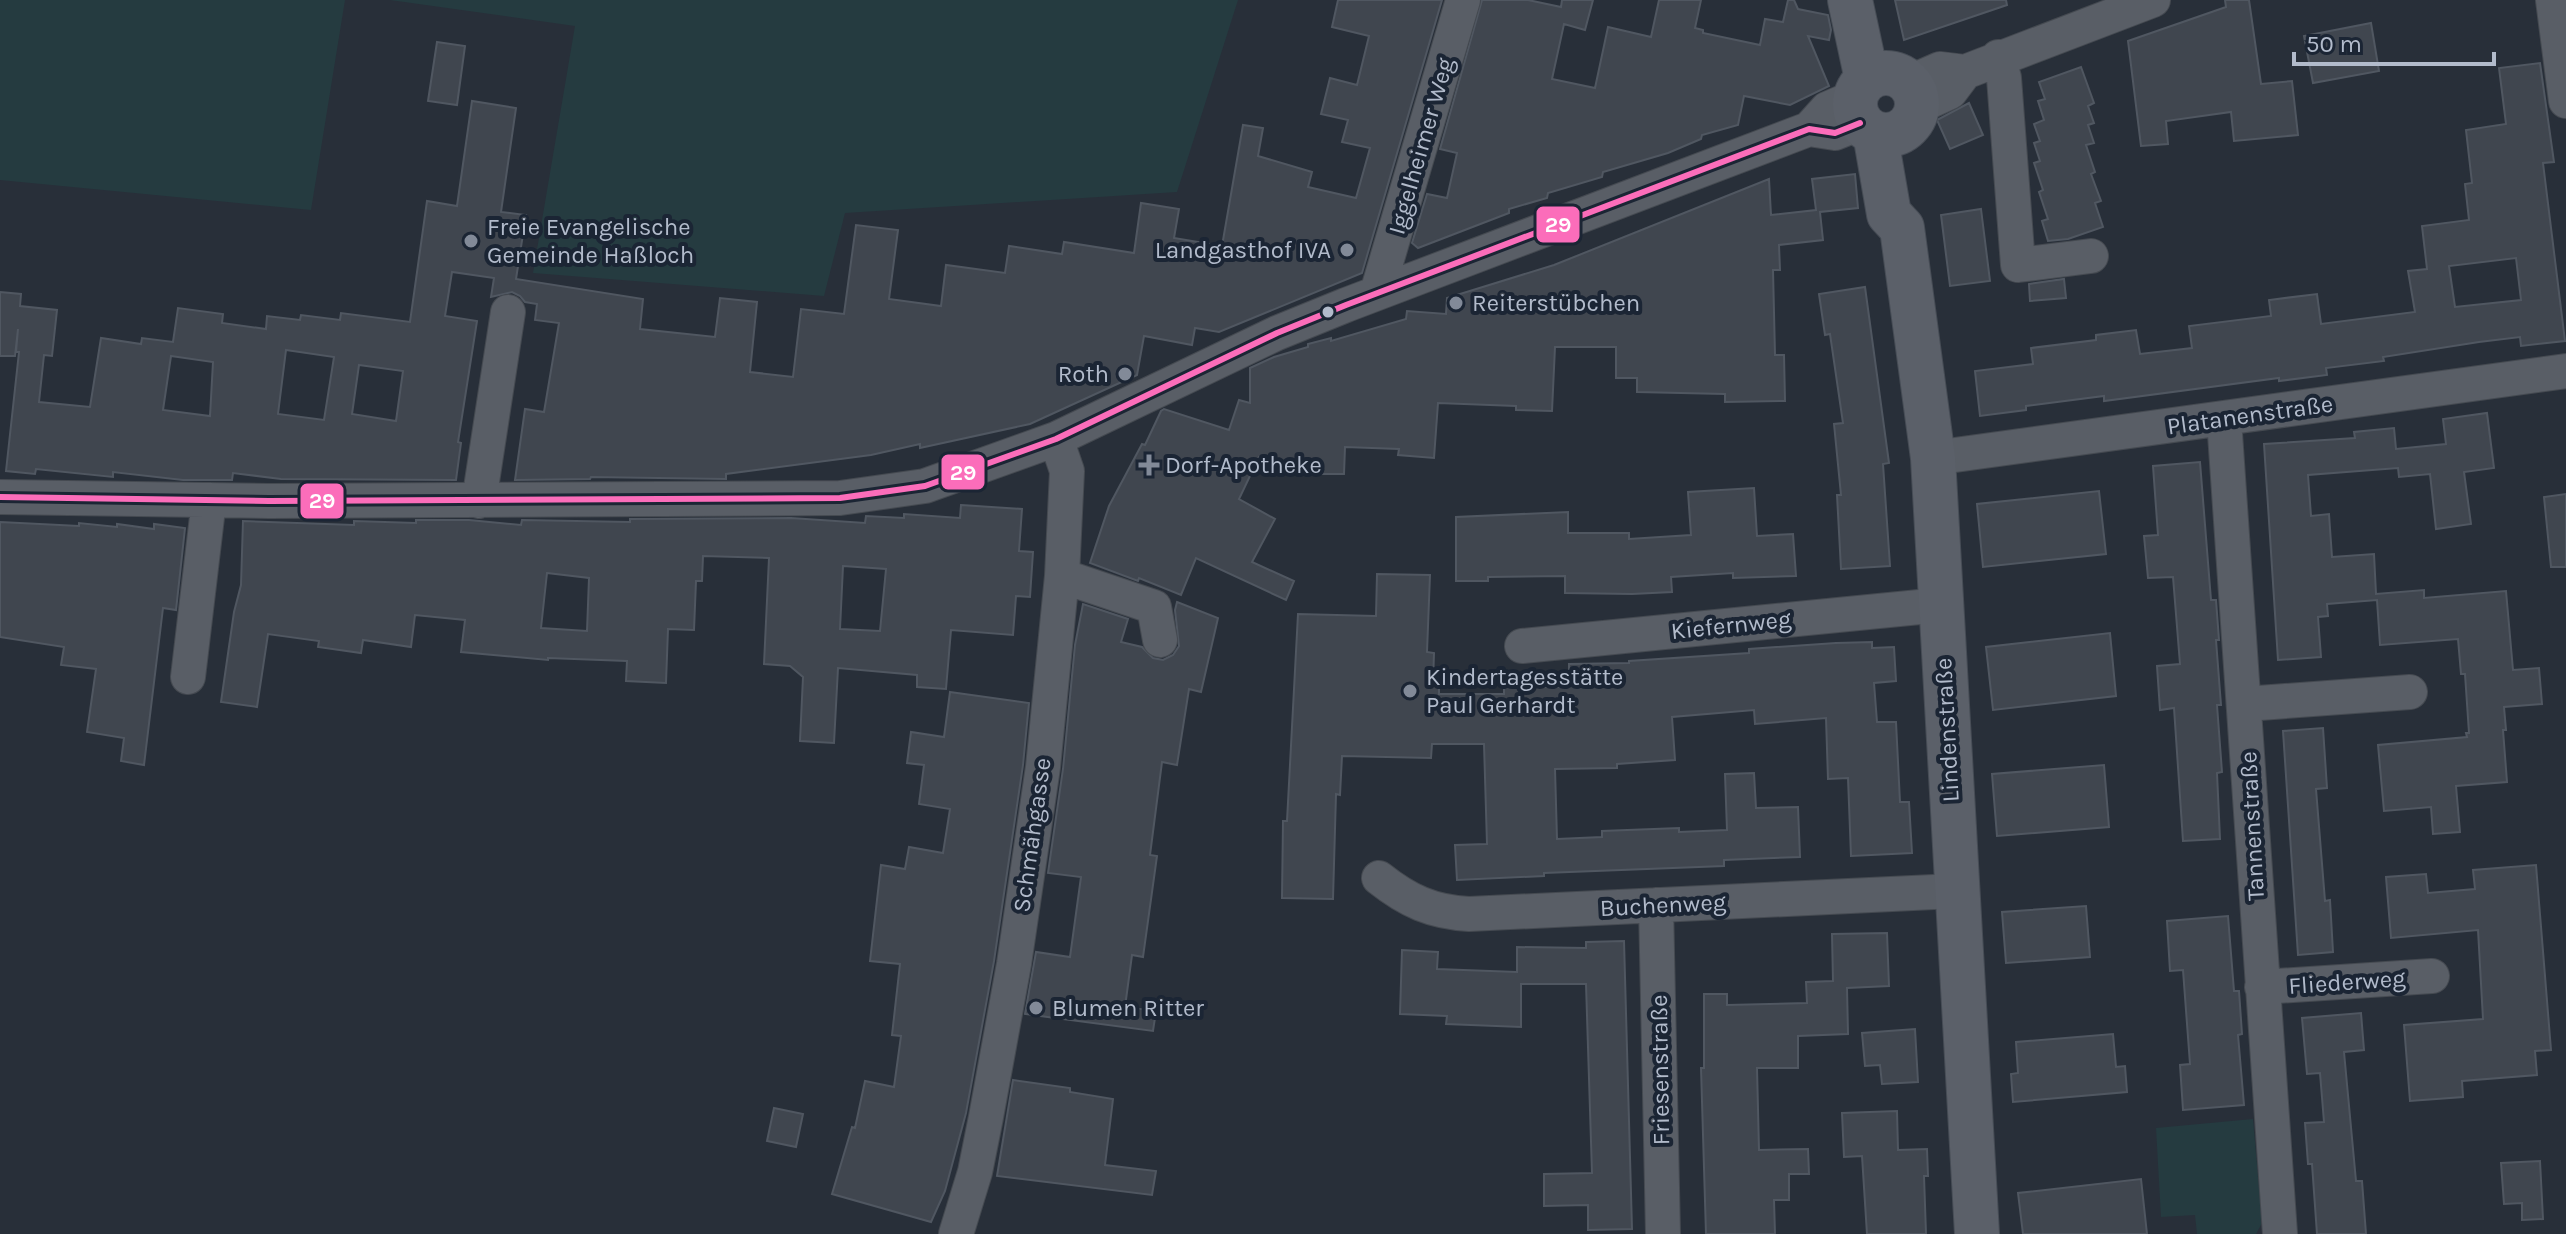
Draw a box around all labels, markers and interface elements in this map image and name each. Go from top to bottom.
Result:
scale bar [2294,16,2494,66]
text: 50 m [2306,30,2362,58]
street label: Iggelheimer Weg [1382,54,1460,238]
line badge: 29 [1535,205,1581,244]
text: 29 [1545,212,1571,238]
place label: Freie Evangelische Gemeinde Haßloch [487,213,694,269]
marker: Freie Evangelische Gemeinde Haßloch [462,232,480,250]
place label: Landgasthof IVA [1155,236,1331,264]
marker: Landgasthof IVA [1338,241,1356,259]
place label: Reiterstübchen [1472,289,1640,317]
marker: Reiterstübchen [1447,294,1465,312]
unlabelled marker [1320,304,1336,320]
place label: Roth [1058,360,1109,388]
marker: Roth [1116,365,1134,383]
street label: Platanenstraße [2165,389,2335,441]
place label: Dorf-Apotheke [1165,451,1322,479]
line badge: 29 [940,453,986,491]
marker: Dorf-Apotheke [1140,456,1158,474]
text: 29 [950,460,976,486]
line badge: 29 [299,482,345,520]
text: 29 [309,488,335,514]
street label: Kiefernweg [1669,605,1793,645]
street label: Lindenstraße [1929,657,1965,803]
place label: Kindertagesstätte Paul Gerhardt [1426,663,1623,719]
marker: Kindertagesstätte Paul Gerhardt [1401,682,1419,700]
street label: Tannenstraße [2234,751,2270,901]
street label: Schmähgasse [1007,756,1057,914]
street label: Buchenweg [1599,888,1727,922]
street label: Fliederweg [2288,964,2407,1000]
place label: Blumen Ritter [1052,994,1204,1022]
street label: Friesenstraße [1645,994,1675,1146]
marker: Blumen Ritter [1027,999,1045,1017]

